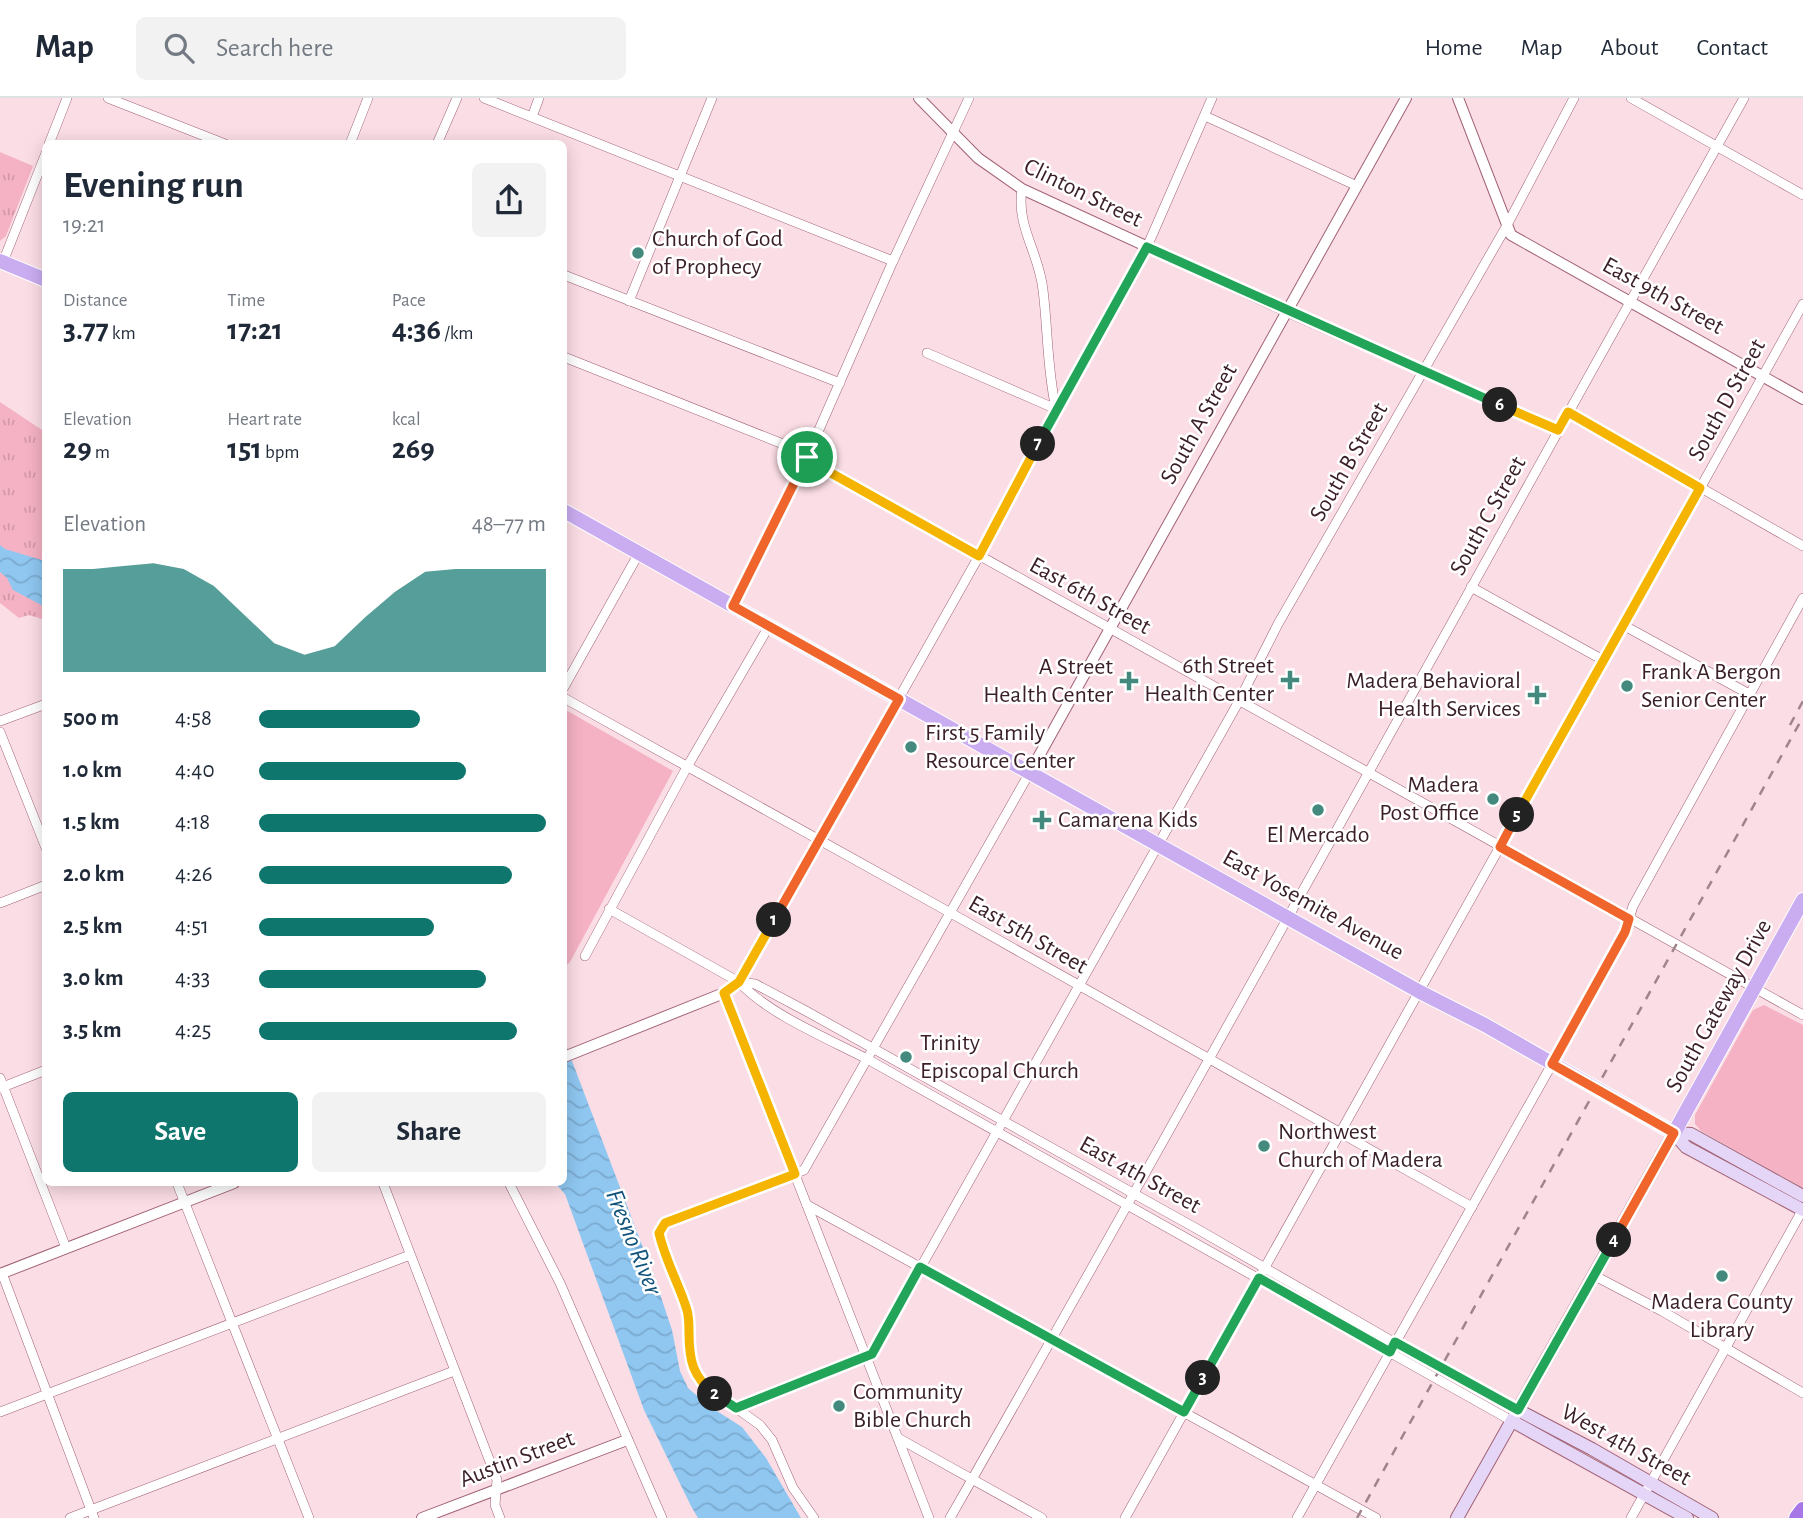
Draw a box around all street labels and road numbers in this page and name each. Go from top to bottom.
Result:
street label: Clinton Street [1020,154,1146,232]
street label: East 9th Street [1598,253,1728,339]
street label: South D Street [1684,335,1770,465]
street label: South A Street [1156,360,1242,488]
street label: South B Street [1306,398,1393,525]
street label: South C Street [1446,452,1531,580]
street label: East 6th Street [1025,553,1155,639]
street label: East Yosemite Avenue [1218,845,1408,965]
street label: East 5th Street [964,891,1092,979]
street label: South Gateway Drive [1662,916,1776,1096]
street label: East 4th Street [1075,1132,1205,1218]
street label: West 4th Street [1557,1400,1695,1491]
street label: Austin Street [456,1426,578,1492]

